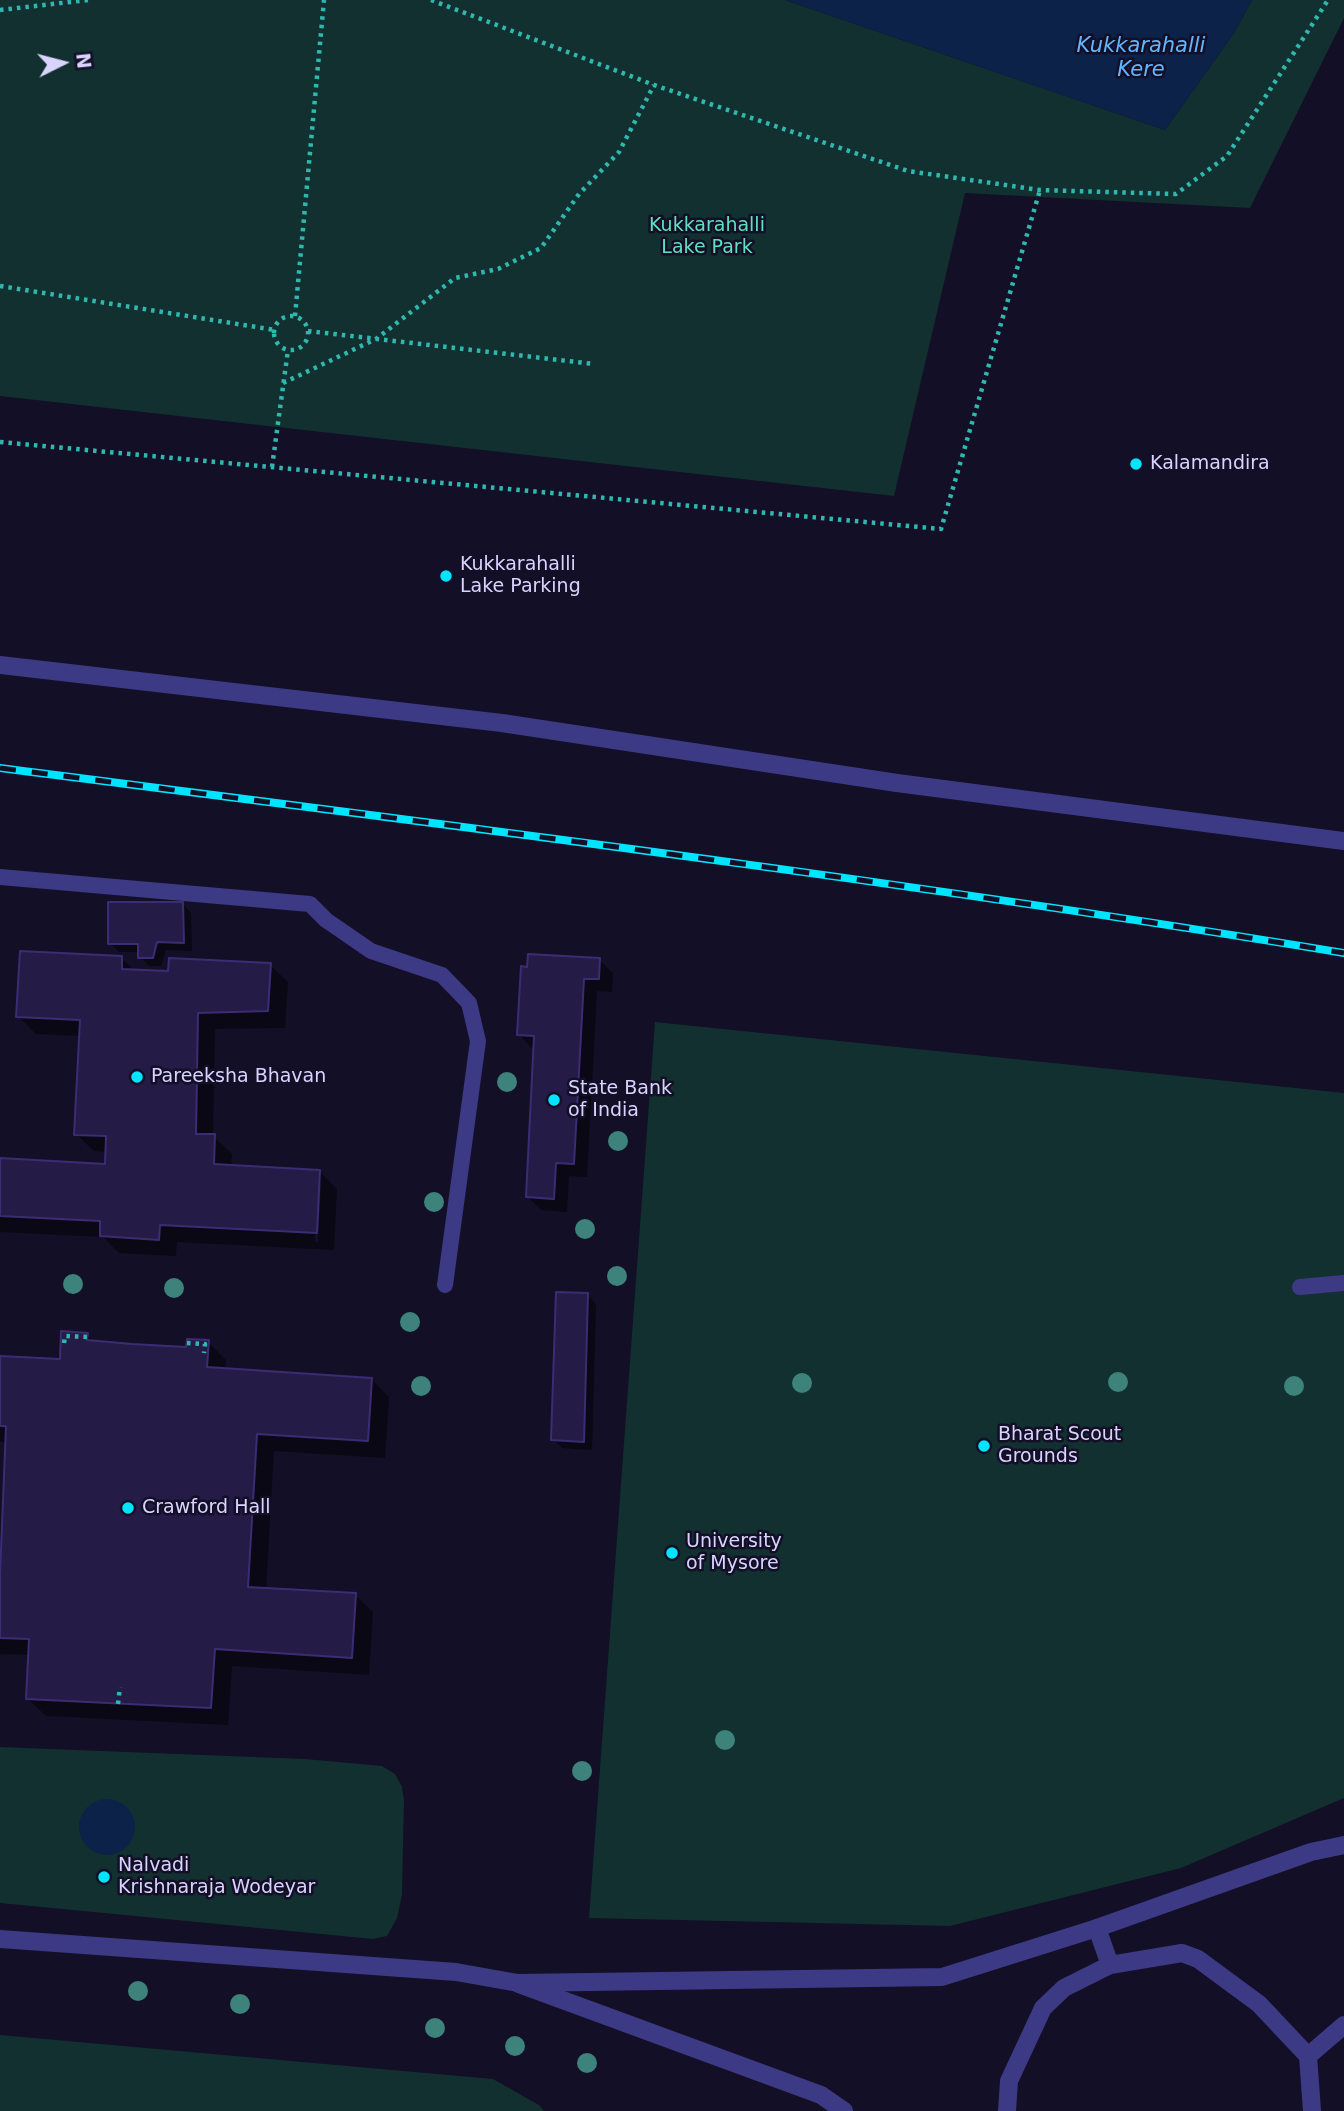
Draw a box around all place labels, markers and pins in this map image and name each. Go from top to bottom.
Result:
place label: Kalamandira [1150,453,1270,475]
marker: Kalamandira [1128,456,1144,472]
place label: Kukkarahalli Lake Parking [460,554,581,598]
marker: Kukkarahalli Lake Parking [438,568,454,584]
place label: Pareeksha Bhavan [151,1066,326,1088]
marker: Pareeksha Bhavan [129,1069,145,1085]
place label: State Bank of India [568,1078,672,1122]
marker: State Bank of India [546,1092,562,1108]
place label: Bharat Scout Grounds [998,1424,1121,1468]
marker: Bharat Scout Grounds [976,1438,992,1454]
place label: Crawford Hall [142,1497,271,1519]
marker: Crawford Hall [120,1500,136,1516]
place label: University of Mysore [686,1531,782,1575]
marker: University of Mysore [664,1545,680,1561]
place label: Nalvadi Krishnaraja Wodeyar [118,1855,315,1899]
marker: Nalvadi Krishnaraja Wodeyar [96,1869,112,1885]

